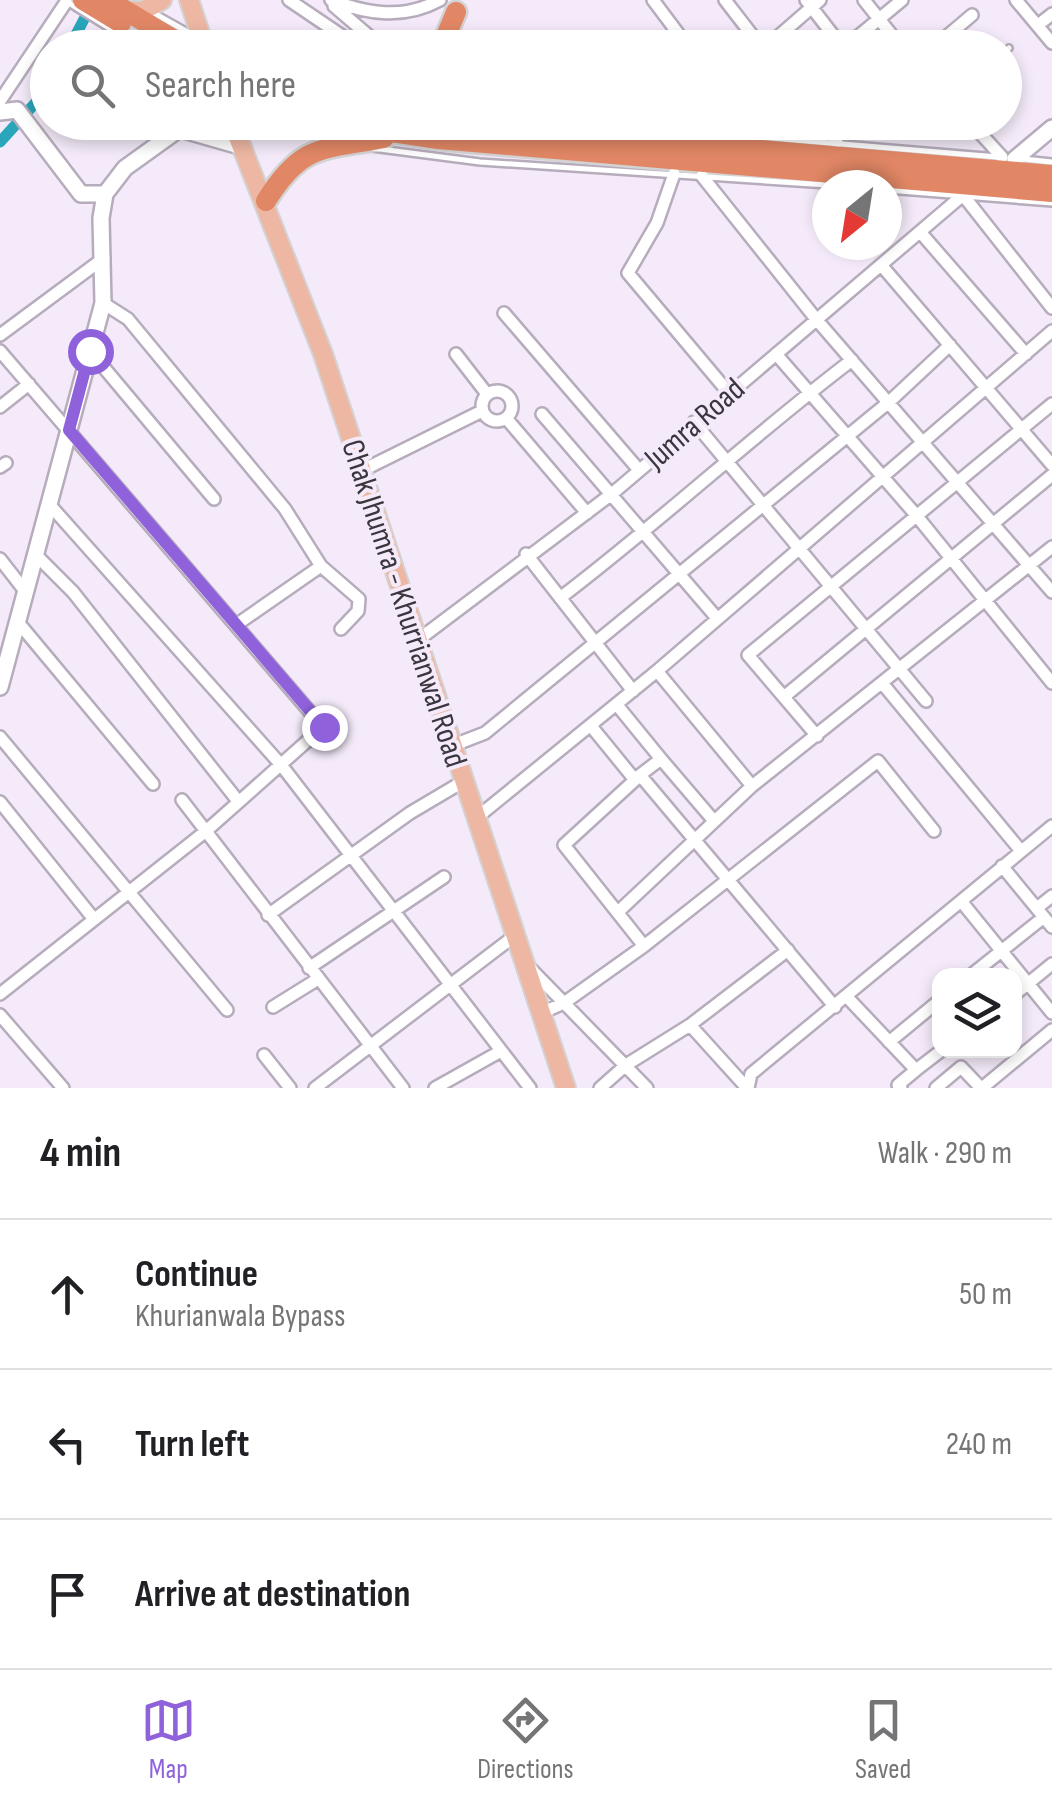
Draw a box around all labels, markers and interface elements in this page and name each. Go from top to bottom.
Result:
search box [30,30,1022,140]
icon: search [65,58,120,113]
text: Search here [145,63,296,108]
north arrow [812,170,902,260]
route start [68,329,114,375]
street label: Jumra Road [636,370,753,479]
street label: Chak Jhumra - Khurrianwal Road [332,435,475,772]
route end [302,705,348,751]
map controls [932,968,1022,1058]
button: layers [932,968,1022,1058]
text: 4 min [40,1128,121,1179]
text: Walk · 290 m [878,1134,1012,1173]
text: Continue [135,1252,258,1297]
icon: ahead [40,1267,95,1322]
text: 50 m [959,1275,1012,1314]
text: Khurianwala Bypass [135,1297,346,1336]
icon: left [40,1417,95,1472]
text: Turn left [135,1422,249,1467]
text: 240 m [946,1425,1012,1464]
icon: arrive [40,1567,95,1622]
text: Arrive at destination [135,1572,410,1617]
tab: Map [141,1693,196,1786]
tab: Directions [477,1693,574,1786]
tab: Saved [855,1693,911,1786]

